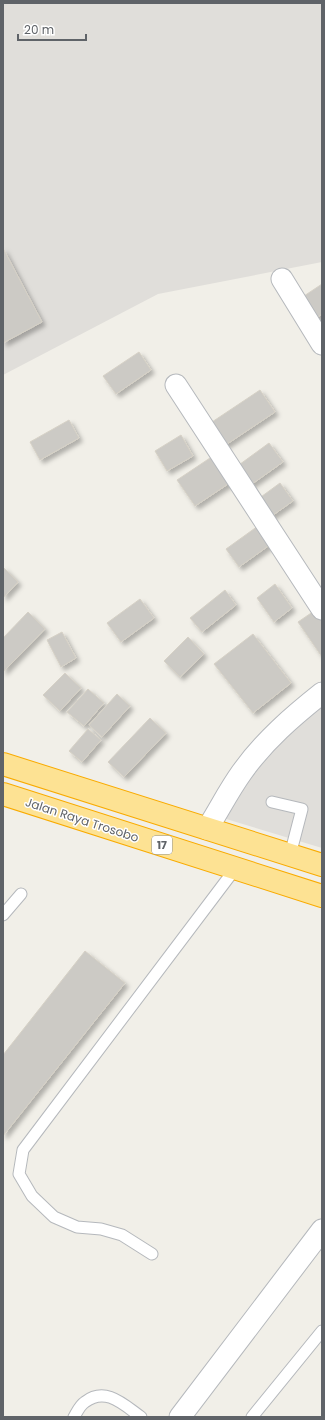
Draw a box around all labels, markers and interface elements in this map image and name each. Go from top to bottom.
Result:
scale bar [18,16,86,42]
text: 20 m [24,21,54,38]
street label: Jalan Raya Trosobo [23,793,141,846]
road number: 17 [152,836,172,854]

